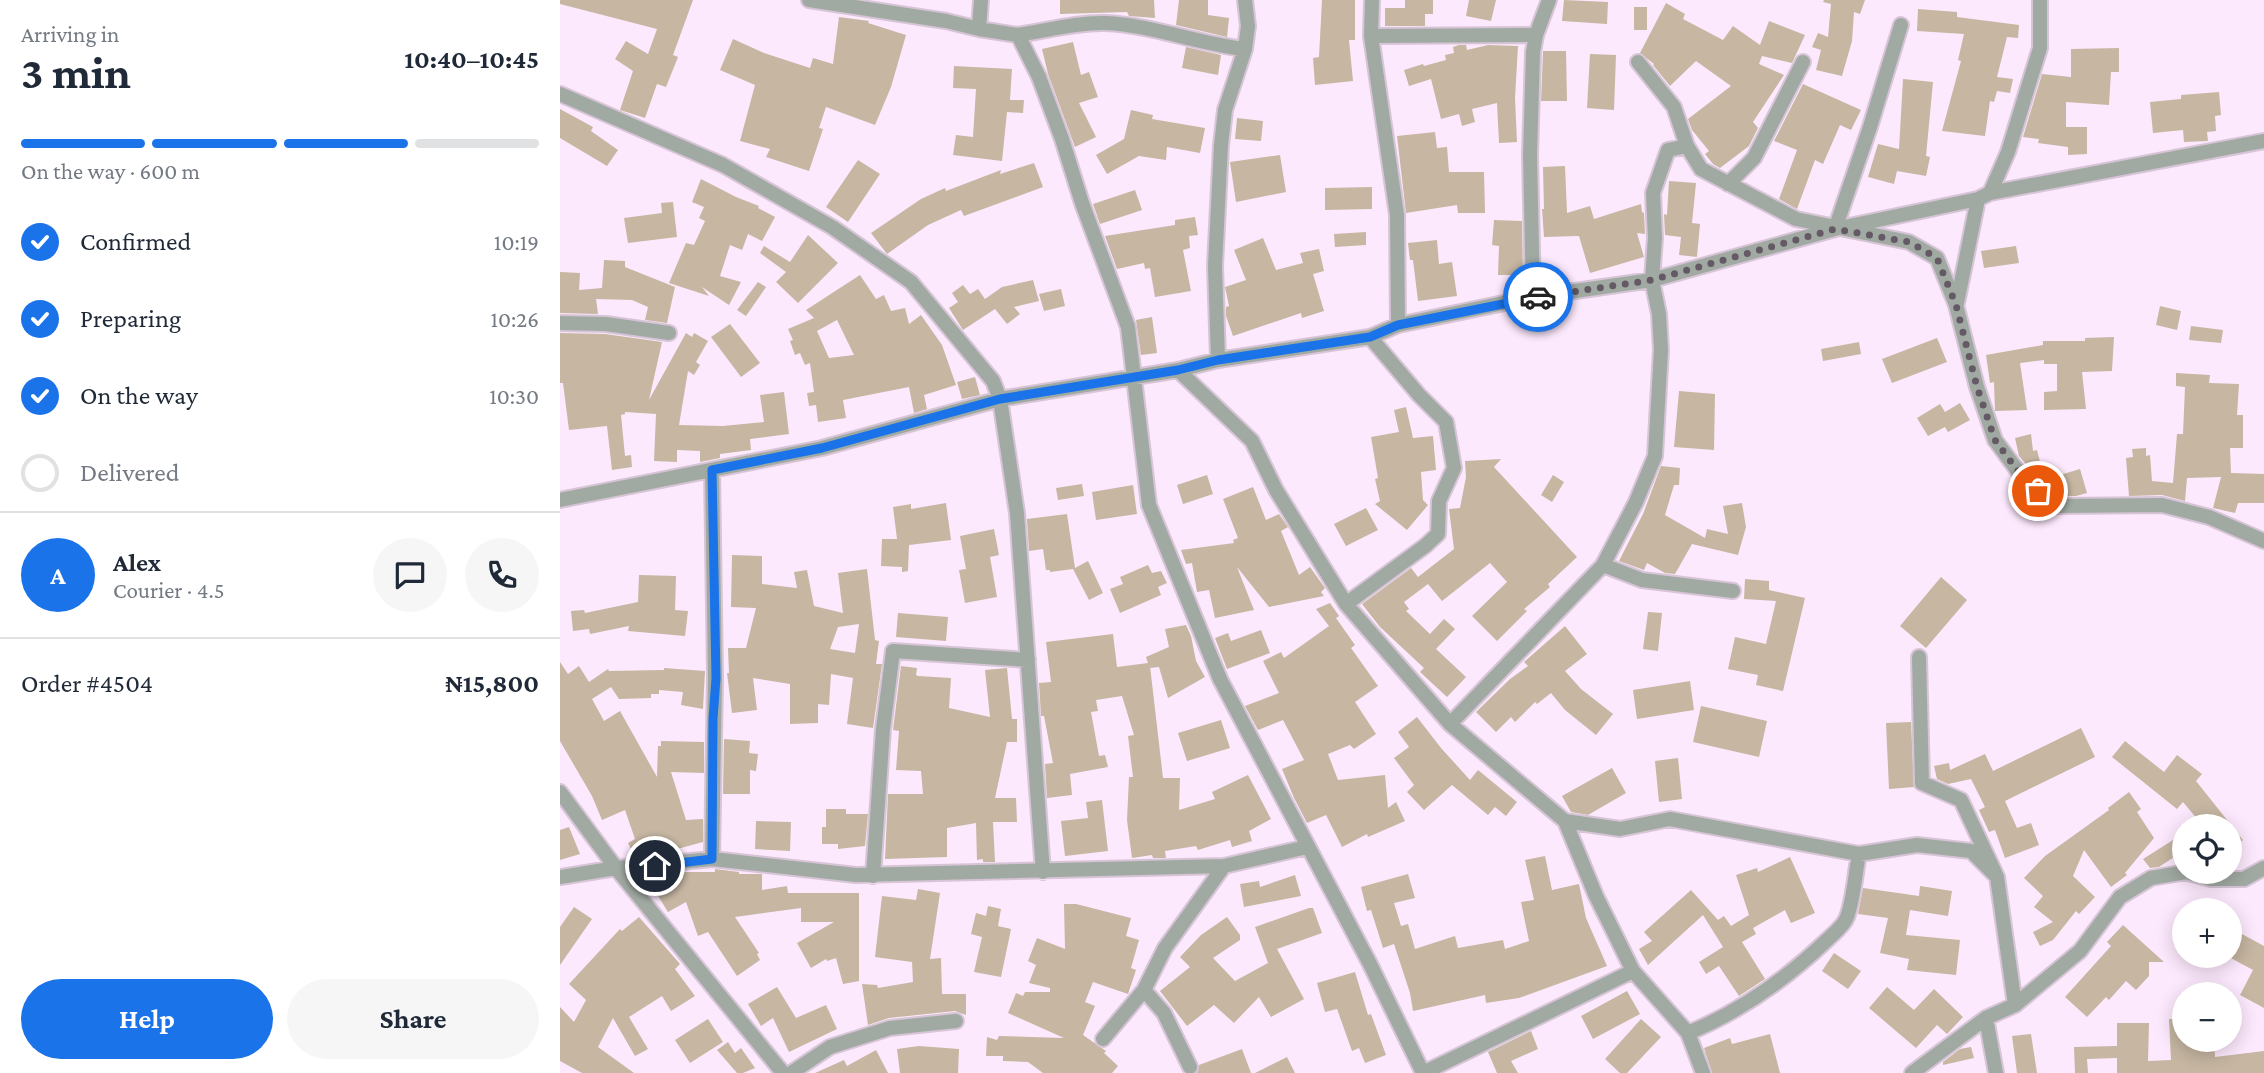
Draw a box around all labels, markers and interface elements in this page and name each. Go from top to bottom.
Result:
text: Arriving in [21,21,119,47]
text: 10:40–10:45 [404,45,539,74]
text: 3 min [21,47,131,98]
text: On the way · 600 m [21,158,200,184]
icon: check [21,223,59,261]
text: Confirmed [80,227,191,256]
text: 10:19 [494,229,539,255]
courier [1503,262,1573,332]
icon: car [1519,278,1557,316]
icon: check [21,300,59,338]
text: Preparing [80,304,181,333]
text: 10:26 [490,306,539,332]
icon: check [21,377,59,415]
text: On the way [80,381,198,410]
text: 10:30 [489,383,539,409]
text: Delivered [80,458,179,487]
pin [2008,461,2068,521]
icon: bag [2019,472,2057,510]
button: chat [373,538,447,612]
button: phone [465,538,539,612]
text: Alex [113,548,161,577]
text: A [50,561,66,590]
text: Courier · 4.5 [113,577,225,603]
text: Order #4504 [21,669,153,698]
text: ₦15,800 [445,669,539,698]
map controls [2172,814,2242,1052]
button: locate [2172,814,2242,884]
pin [625,836,685,896]
icon: home [636,847,674,885]
button: + [2172,898,2242,968]
button: Help [21,979,273,1059]
button: Share [287,979,539,1059]
button: − [2172,982,2242,1052]

